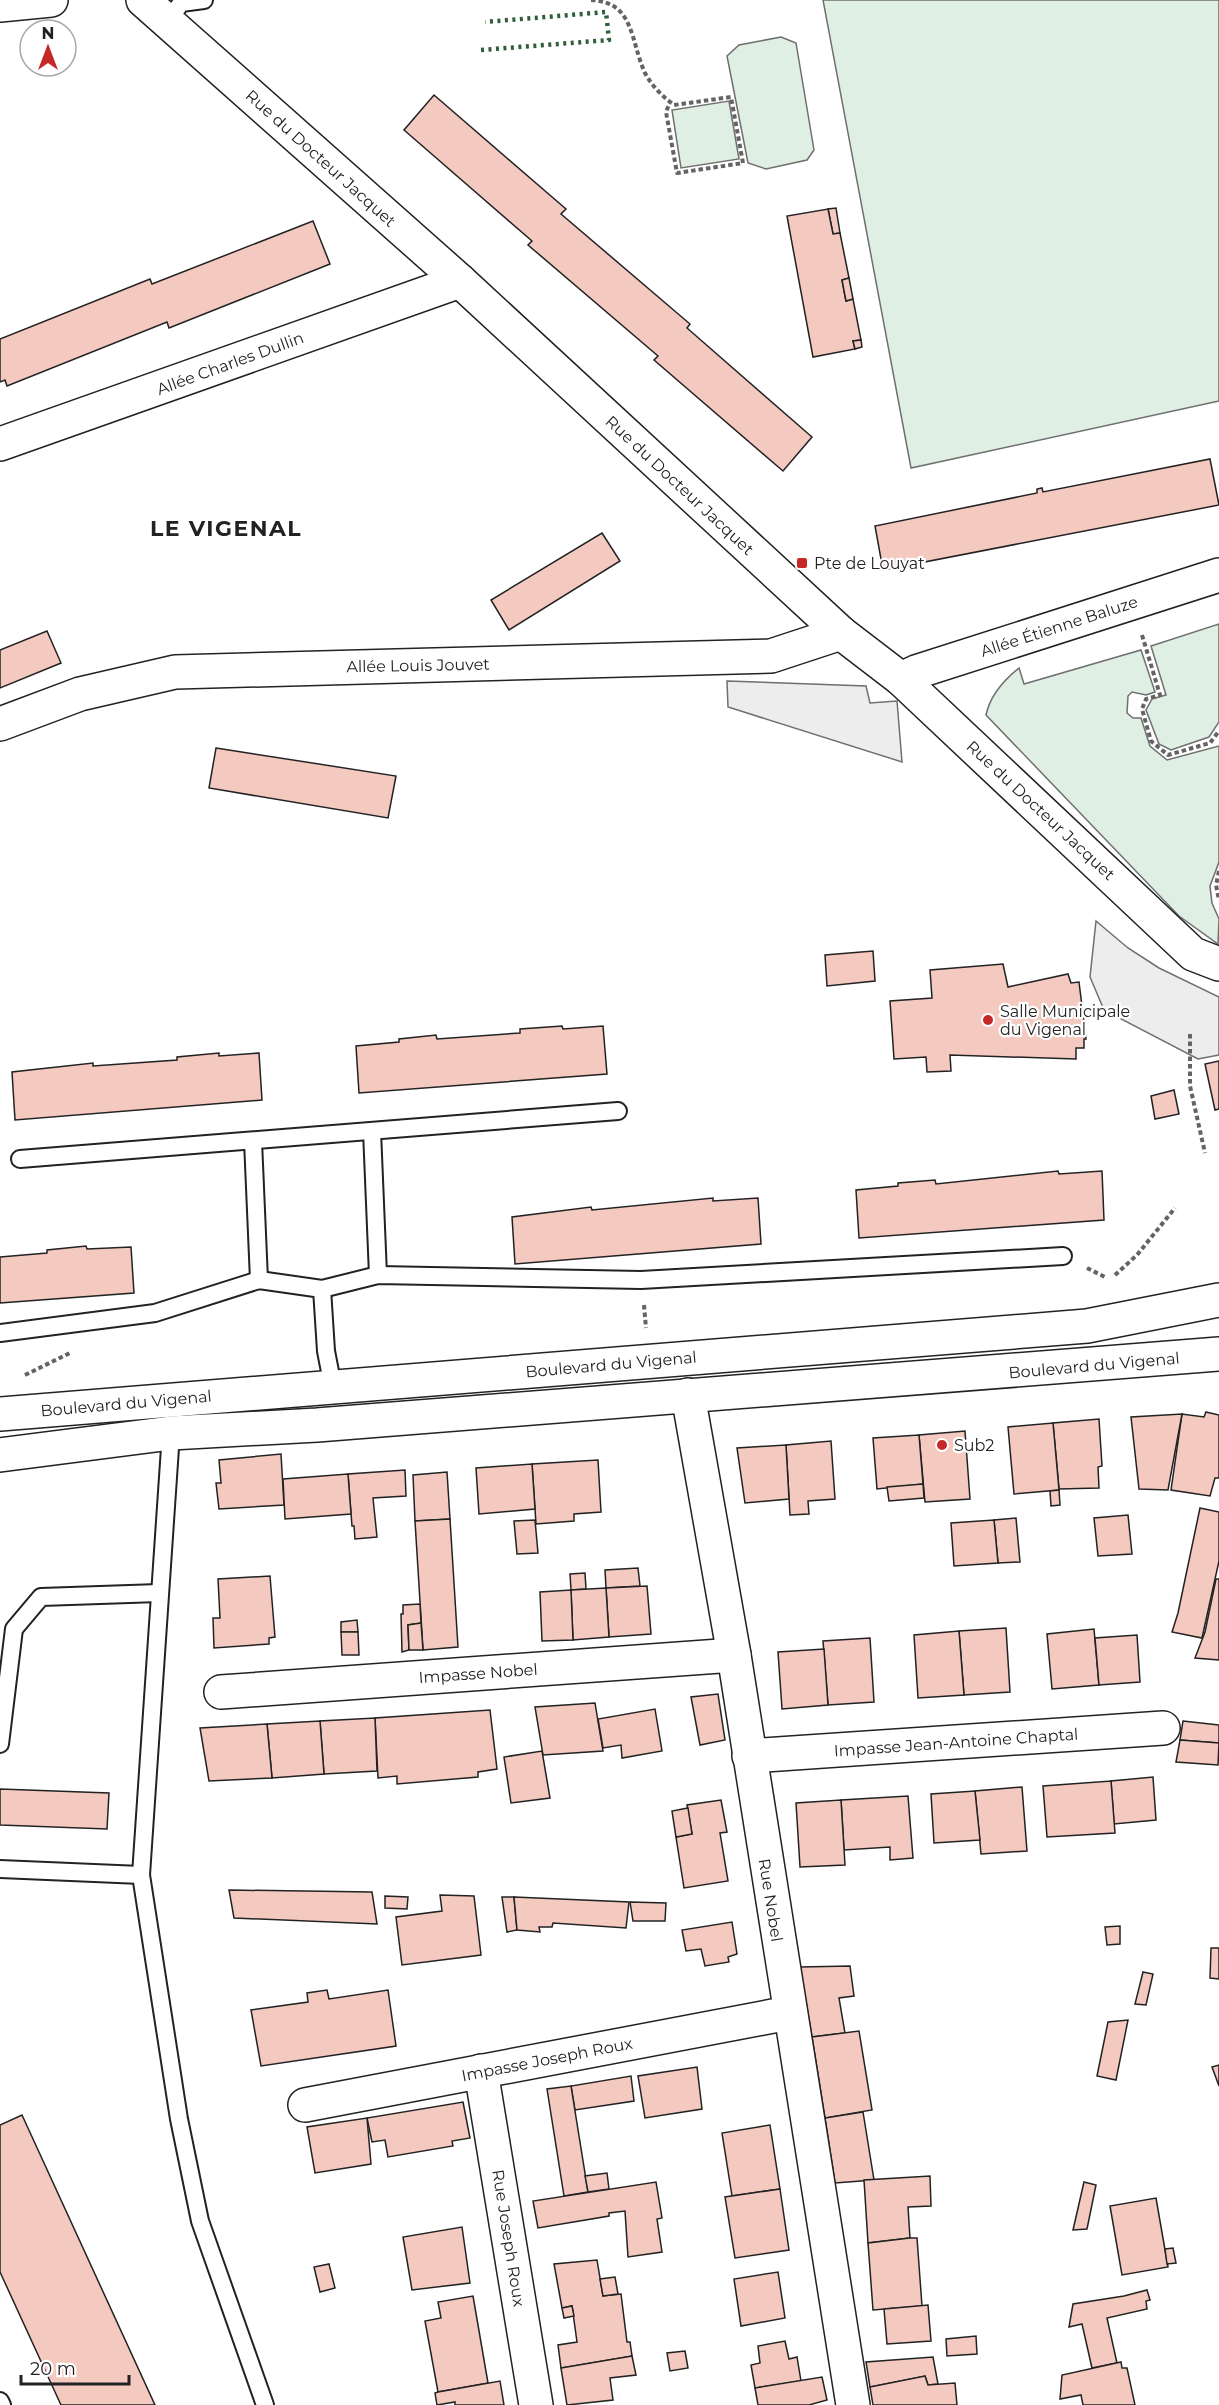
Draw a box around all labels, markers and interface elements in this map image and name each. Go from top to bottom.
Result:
north arrow [18,18,78,78]
text: N [42,24,54,43]
street label: Rue du Docteur Jacquet [242,86,400,231]
street label: Allée Charles Dullin [154,328,306,399]
street label: Rue du Docteur Jacquet [602,412,758,559]
district label: LE VIGENAL [150,515,302,542]
place label: Pte de Louyat [814,554,925,573]
marker: Pte de Louyat [795,556,809,570]
street label: Allée Étienne Baluze [978,592,1140,661]
street label: Allée Louis Jouvet [346,655,490,676]
street label: Rue du Docteur Jacquet [963,737,1119,884]
place label: Salle Municipale du Vigenal [1000,1002,1130,1039]
marker: Salle Municipale du Vigenal [981,1013,995,1027]
street label: Boulevard du Vigenal [525,1348,697,1381]
street label: Boulevard du Vigenal [1008,1349,1180,1382]
street label: Boulevard du Vigenal [40,1387,212,1420]
place label: Sub2 [954,1436,994,1455]
marker: Sub2 [935,1438,949,1452]
street label: Impasse Nobel [418,1660,538,1687]
street label: Impasse Jean-Antoine Chaptal [833,1724,1079,1761]
street label: Rue Nobel [755,1857,786,1943]
street label: Impasse Joseph Roux [460,2033,635,2085]
street label: Rue Joseph Roux [488,2168,529,2308]
scale bar [21,2348,129,2386]
text: 20 m [30,2358,76,2380]

